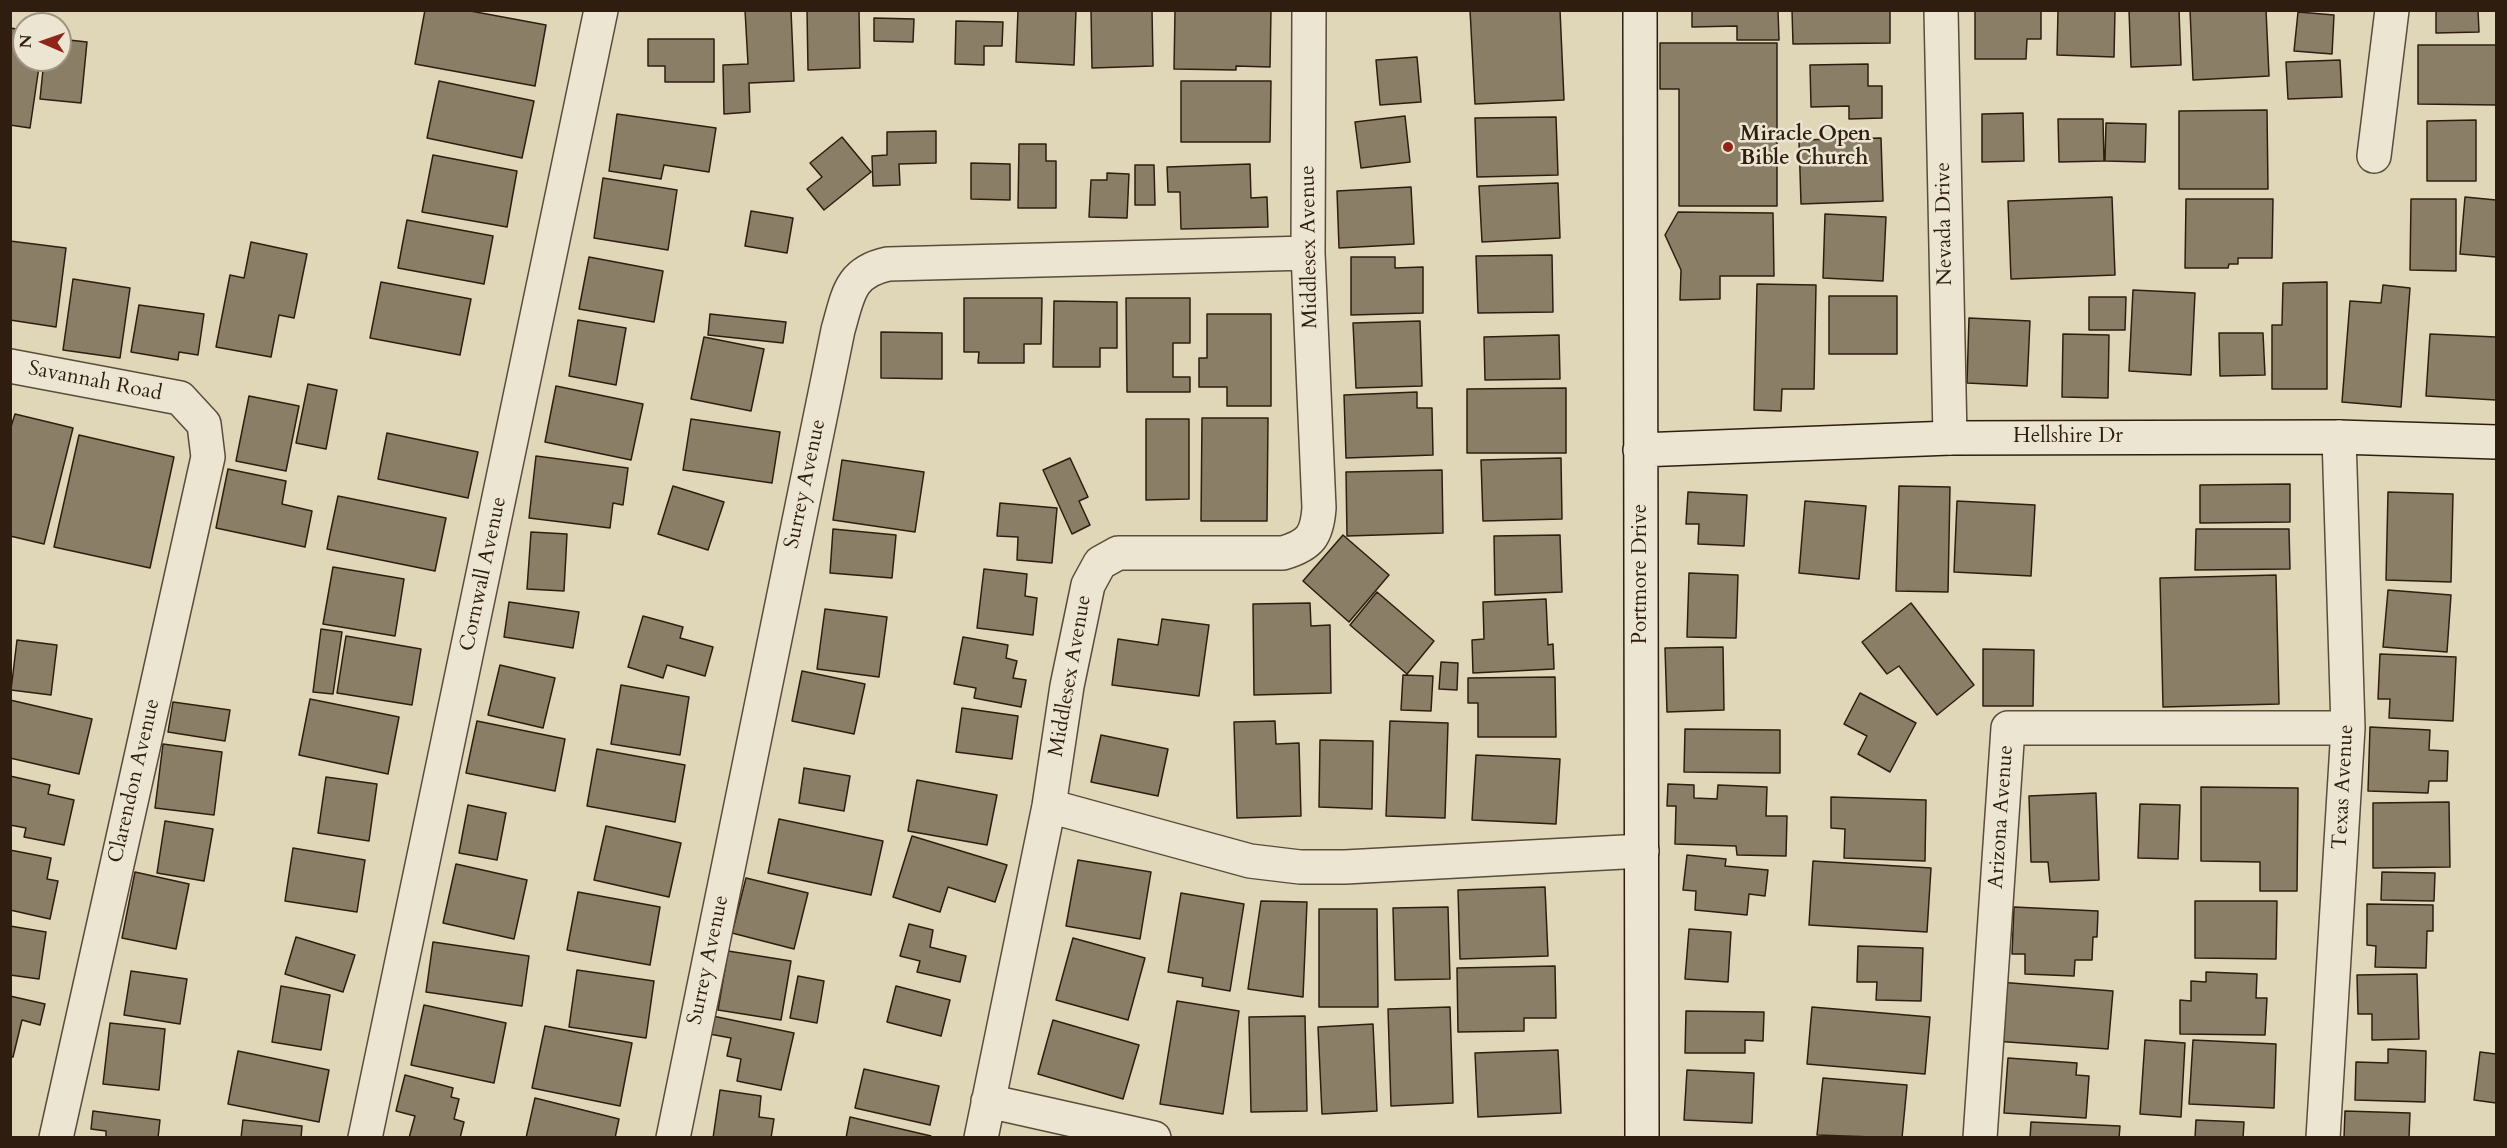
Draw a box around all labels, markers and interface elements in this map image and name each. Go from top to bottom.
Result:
north arrow [12,12,72,72]
text: N [15,34,37,49]
place label: Miracle Open Bible Church [1740,122,1871,172]
marker: Miracle Open Bible Church [1721,140,1735,154]
street label: Nevada Drive [1931,162,1959,286]
street label: Middlesex Avenue [1296,165,1324,329]
street label: Savannah Road [26,357,164,407]
street label: Surrey Avenue [780,417,832,551]
street label: Hellshire Dr [2013,424,2123,450]
street label: Cornwall Avenue [455,494,513,654]
street label: Portmore Drive [1628,504,1654,644]
street label: Middlesex Avenue [1044,593,1098,759]
street label: Clarendon Avenue [104,696,166,866]
street label: Texas Avenue [2328,724,2360,850]
street label: Arizona Avenue [1984,744,2020,890]
street label: Surrey Avenue [683,893,735,1027]

